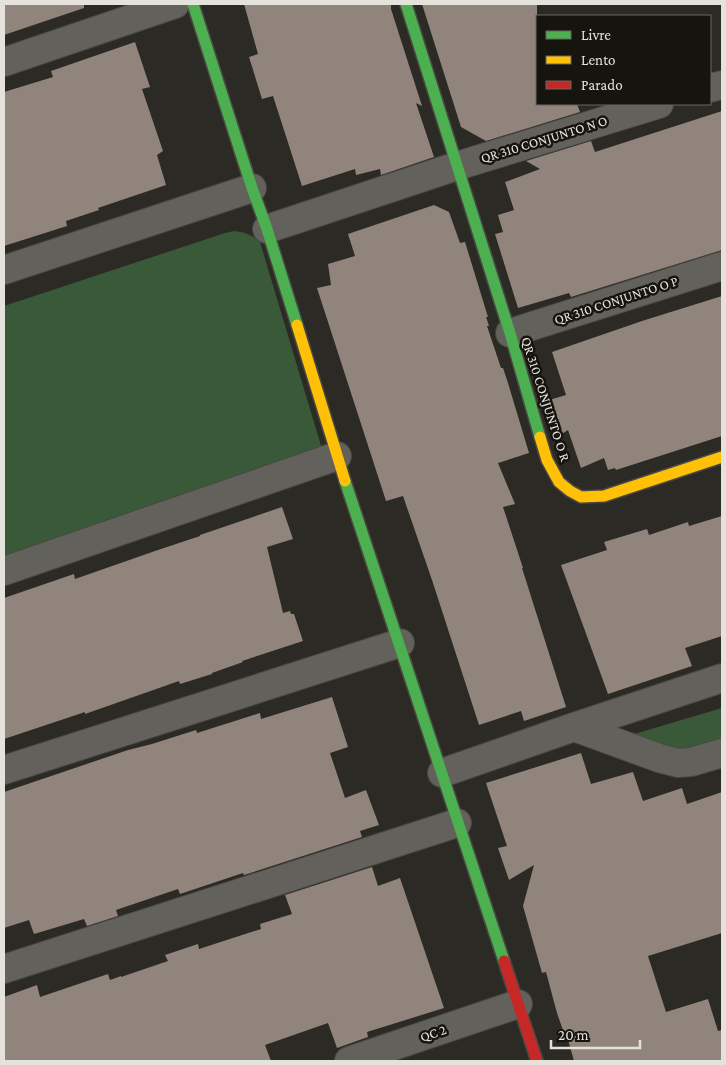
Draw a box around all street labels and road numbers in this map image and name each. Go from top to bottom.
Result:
street label: QR 310 CONJUNTO N O [479,112,609,166]
street label: QR 310 CONJUNTO O P [552,272,680,328]
street label: QR 310 CONJUNTO O R [518,335,574,464]
street label: QC 2 [418,1021,449,1045]

